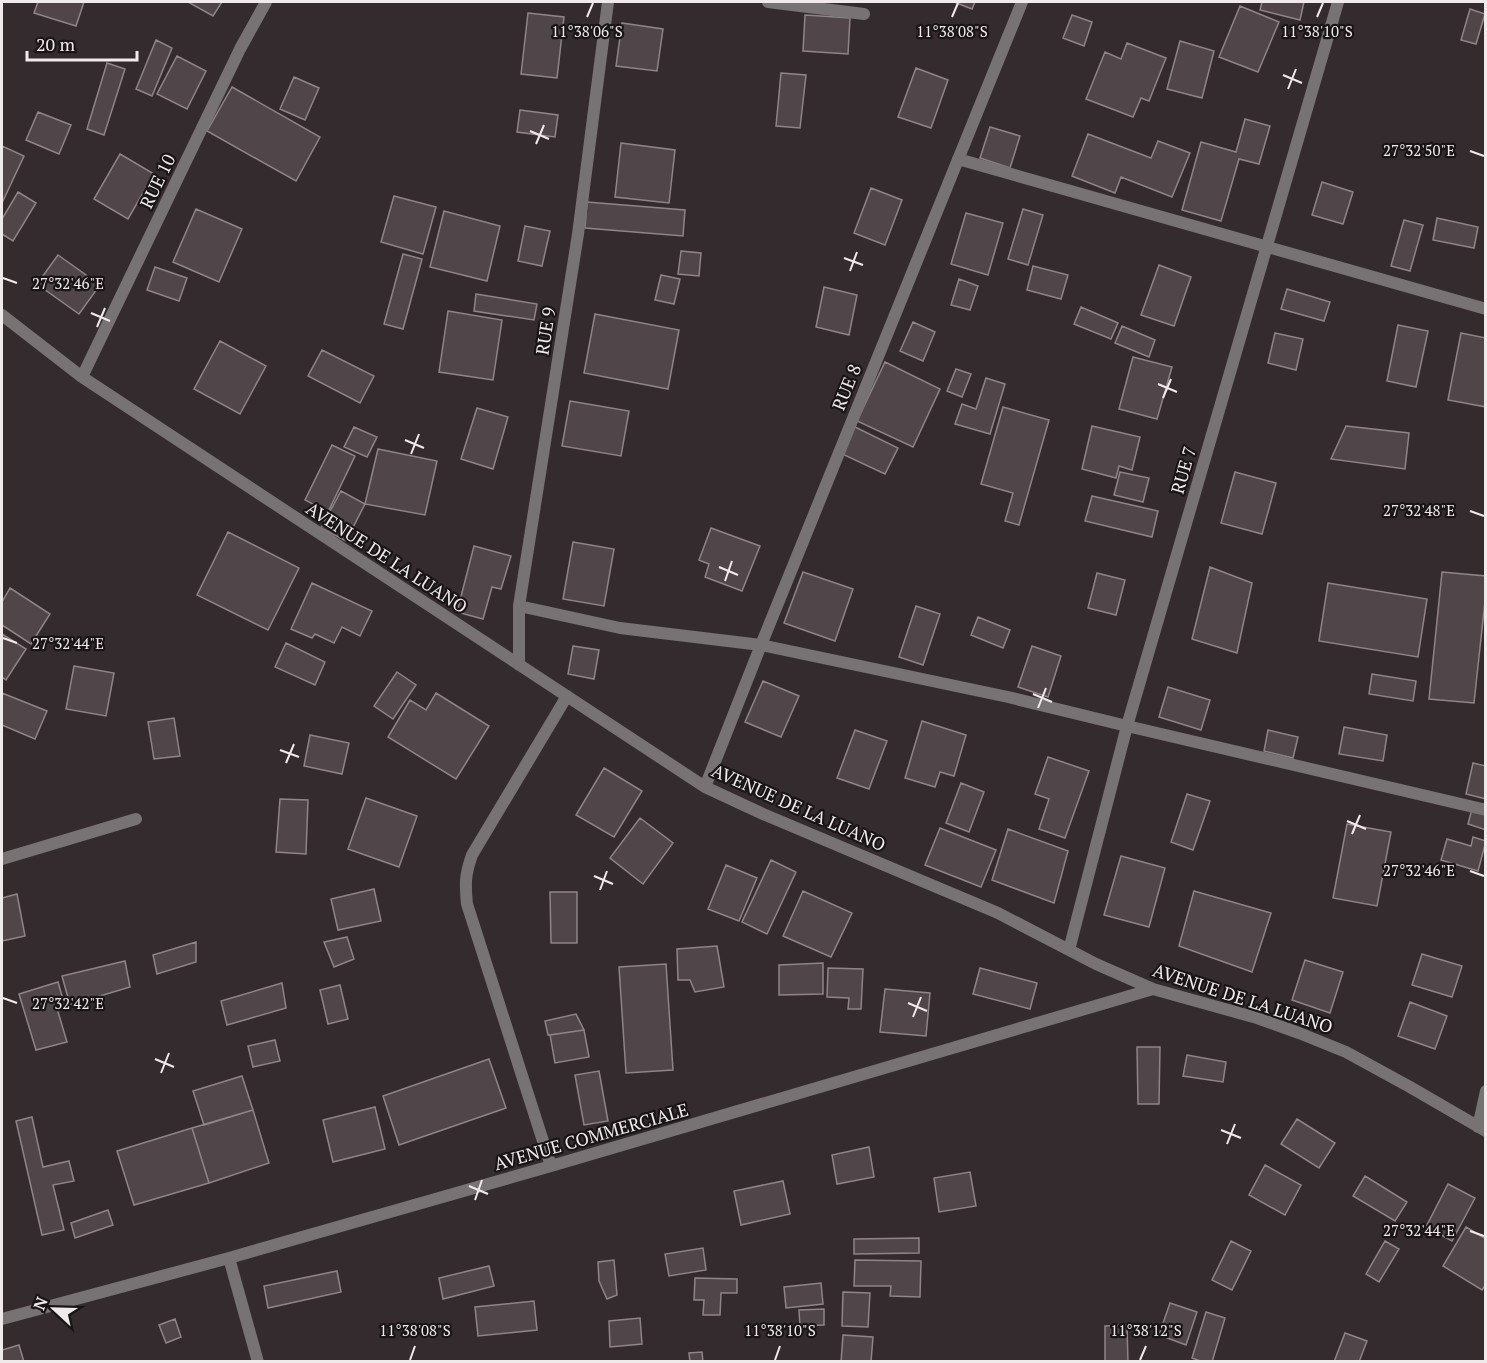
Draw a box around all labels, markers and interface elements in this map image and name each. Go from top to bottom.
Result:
text: 11°38'06"S [551,21,623,41]
text: 11°38'08"S [916,21,988,41]
text: 11°38'10"S [1281,21,1353,41]
scale bar [27,24,136,62]
text: 20 m [36,32,76,56]
text: 27°32'50"E [1383,140,1455,160]
street label: RUE 10 [134,150,180,212]
text: 27°32'46"E [32,273,104,293]
street label: RUE 9 [529,305,561,357]
street label: RUE 8 [826,360,866,414]
street label: RUE 7 [1165,444,1201,496]
street label: AVENUE DE LA LUANO [302,496,472,618]
text: 27°32'48"E [1383,500,1455,520]
text: 27°32'44"E [32,633,104,653]
street label: AVENUE DE LA LUANO [708,758,890,856]
text: 27°32'46"E [1383,860,1455,880]
street label: AVENUE DE LA LUANO [1150,958,1336,1038]
text: 27°32'42"E [32,993,104,1013]
street label: AVENUE COMMERCIALE [491,1097,691,1175]
text: 27°32'44"E [1383,1220,1455,1240]
north arrow [24,1279,84,1339]
text: N [28,1294,53,1313]
text: 11°38'08"S [379,1320,451,1340]
text: 11°38'10"S [744,1320,816,1340]
text: 11°38'12"S [1110,1320,1182,1340]

